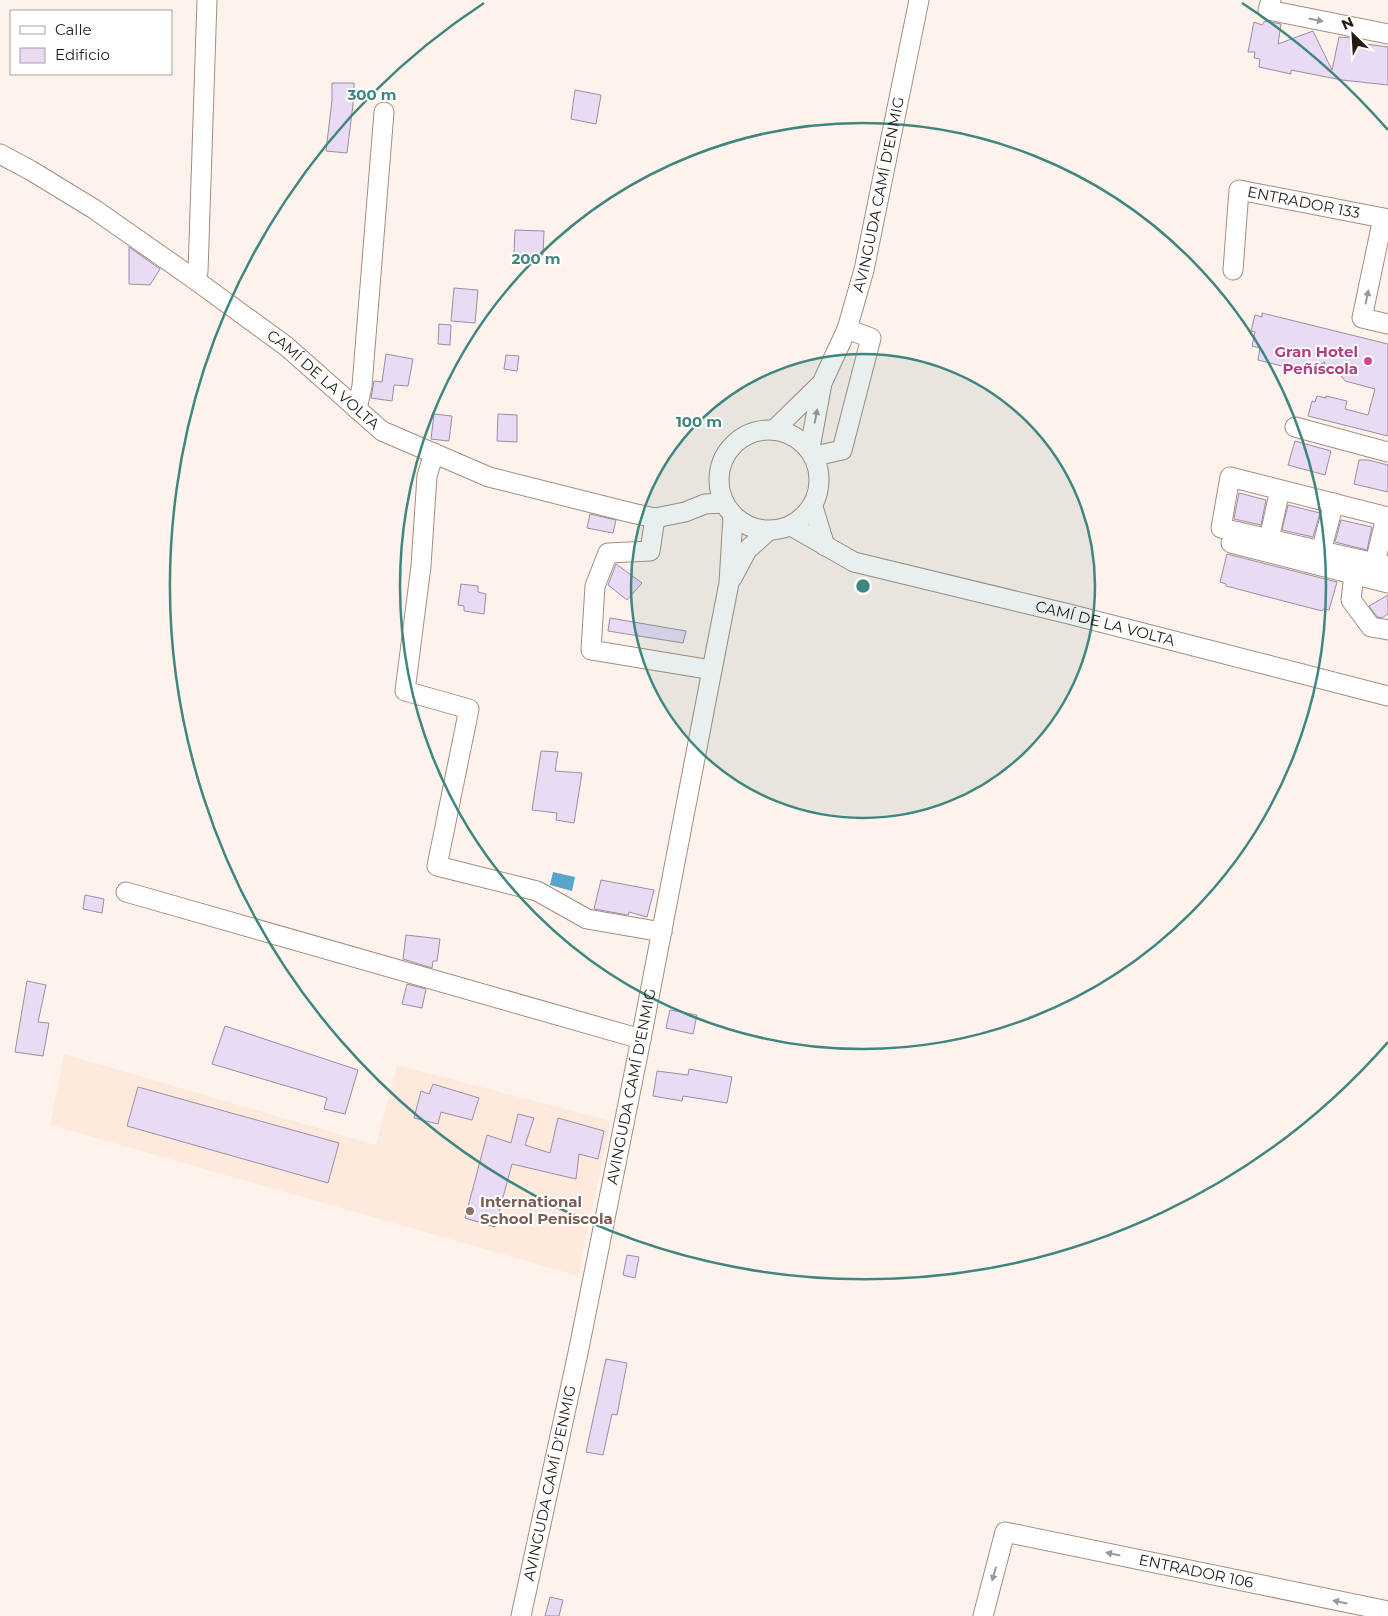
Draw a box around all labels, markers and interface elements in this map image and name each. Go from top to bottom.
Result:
legend [10,10,172,75]
north arrow [1328,10,1378,60]
text: N [1339,13,1356,34]
one-way arrow [1308,16,1324,24]
text: Calle [55,20,92,39]
text: Edificio [55,45,110,64]
text: 300 m [346,85,397,104]
street label: AVINGUDA CAMÍ D'ENMIG [848,95,908,294]
street label: ENTRADOR 133 [1246,182,1362,222]
text: 200 m [511,249,561,268]
one-way arrow [1363,288,1371,304]
street label: CAMÍ DE LA VOLTA [263,325,384,434]
place label: Gran Hotel Peñíscola [1274,342,1358,378]
marker: Gran Hotel Peñíscola [1362,355,1374,367]
one-way arrow [812,408,820,423]
text: 100 m [676,412,722,431]
centre of rings [854,577,872,595]
street label: CAMÍ DE LA VOLTA [1034,596,1177,650]
street label: AVINGUDA CAMÍ D'ENMIG [602,987,660,1186]
place label: International School Peniscola [480,1192,613,1228]
marker: International School Peniscola [464,1205,476,1217]
street label: AVINGUDA CAMÍ D'ENMIG [519,1383,580,1582]
one-way arrow [1104,1550,1120,1558]
street label: ENTRADOR 106 [1137,1550,1255,1592]
one-way arrow [990,1567,998,1582]
one-way arrow [1332,1597,1348,1605]

